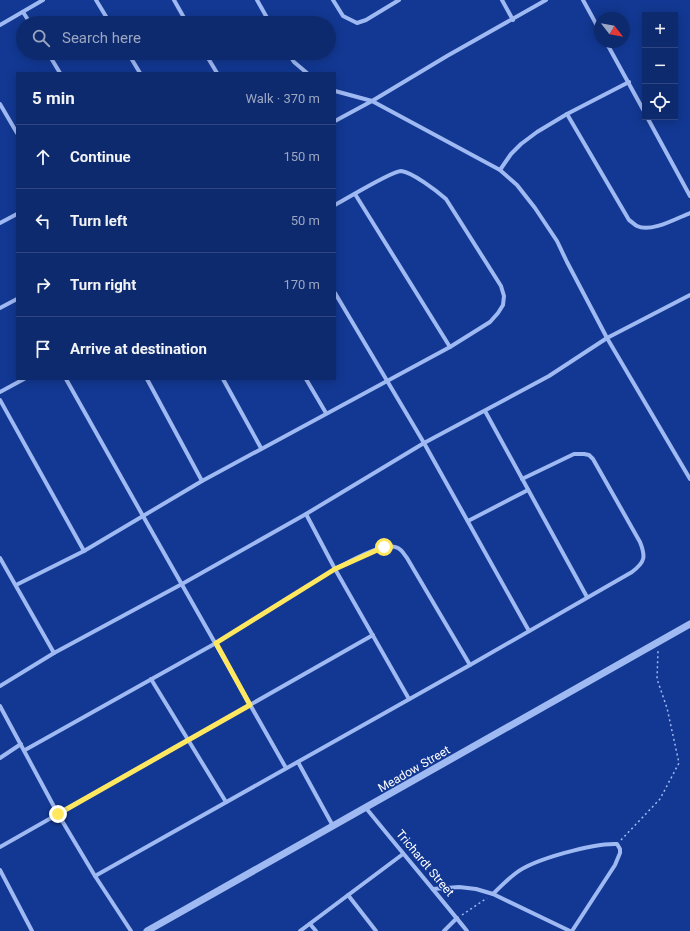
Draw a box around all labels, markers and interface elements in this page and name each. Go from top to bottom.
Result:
north arrow [594,12,630,48]
map controls [642,12,678,120]
button: + [642,12,678,48]
search box [16,16,336,60]
icon: search [30,27,52,49]
text: Search here [62,29,141,47]
button: − [642,48,678,84]
button: locate [642,84,678,120]
text: 5 min [32,88,75,108]
text: Walk · 370 m [245,91,320,106]
icon: ahead [32,146,54,168]
text: Continue [70,148,131,166]
text: 150 m [283,149,320,164]
icon: left [32,210,54,232]
text: Turn left [70,212,127,230]
text: 50 m [291,213,320,228]
icon: right [32,274,54,296]
text: Turn right [70,276,136,294]
text: 170 m [283,277,320,292]
icon: arrive [32,338,54,360]
text: Arrive at destination [70,340,207,358]
route start [375,538,393,556]
street label: Meadow Street [376,743,452,795]
route end [49,805,67,823]
street label: Trichardt Street [393,827,457,899]

